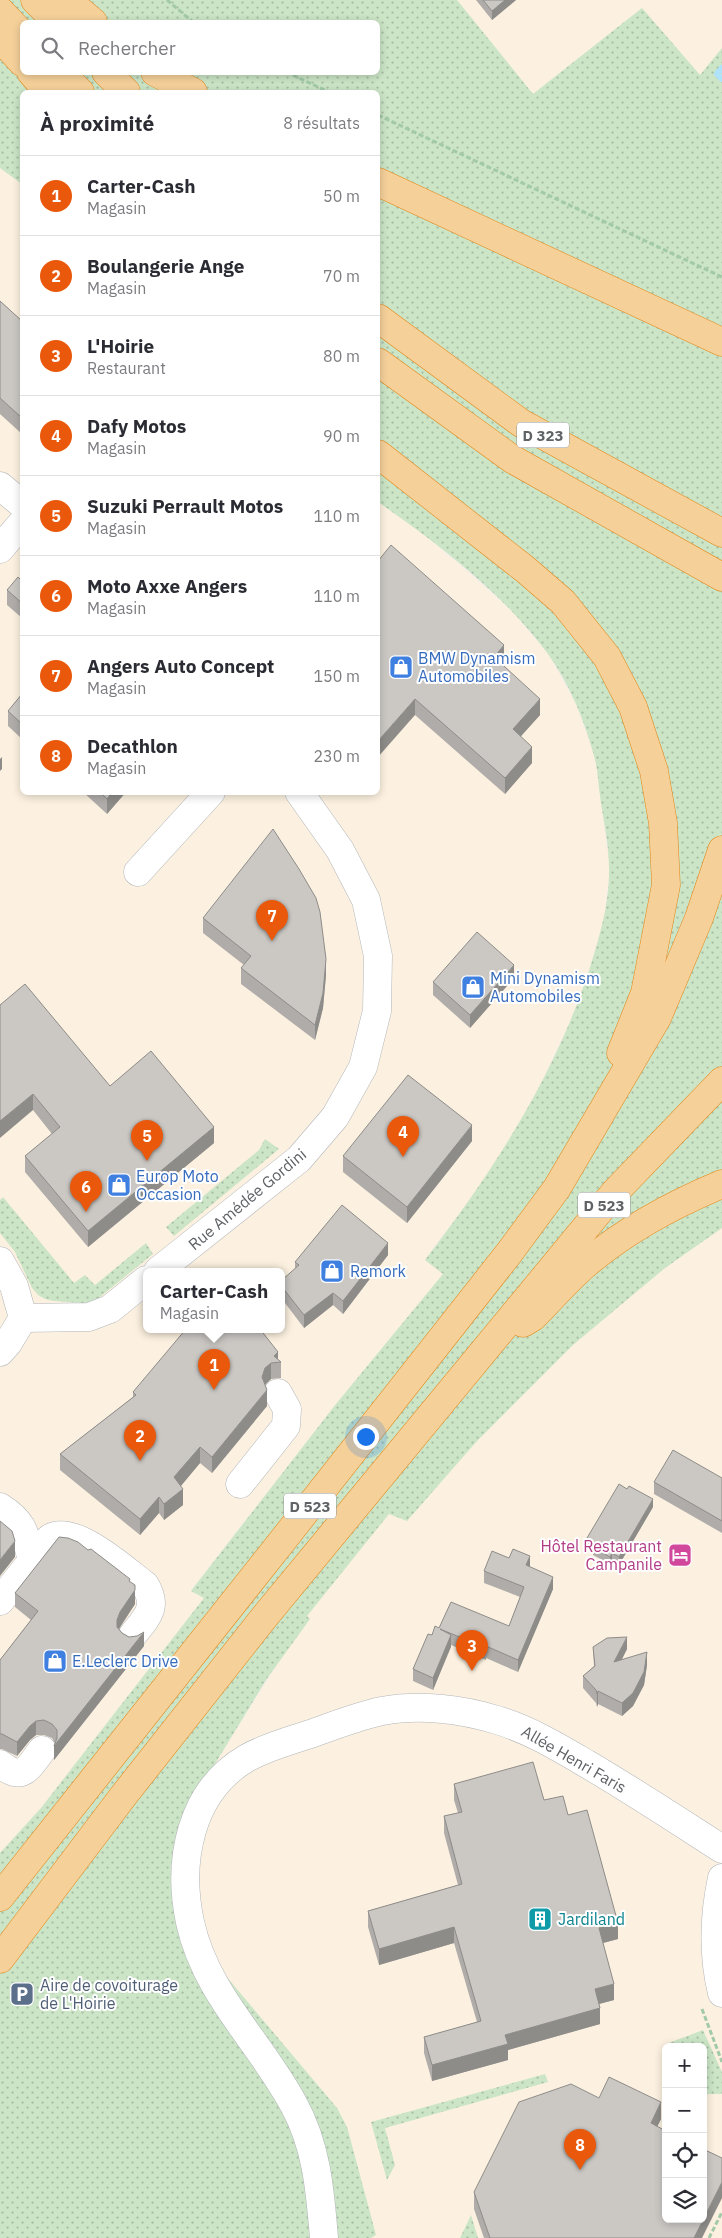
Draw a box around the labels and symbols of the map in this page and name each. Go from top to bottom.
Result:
road number: D 323 [517,422,569,448]
place label: BMW Dynamism Automobiles [418,648,536,686]
shop icon: BMW Dynamism Automobiles [388,654,414,680]
pin: 7 [256,900,288,941]
place label: Mini Dynamism Automobiles [490,968,600,1006]
shop icon: Mini Dynamism Automobiles [460,974,486,1000]
pin: 4 [387,1116,419,1157]
pin: 5 [131,1120,163,1161]
street label: Rue Amédée Gordini [184,1144,310,1254]
place label: Europ Moto Occasion [136,1166,219,1204]
pin: 6 [70,1171,102,1212]
shop icon: Europ Moto Occasion [106,1172,132,1198]
road number: D 523 [578,1192,630,1218]
shop icon: Remork [319,1258,345,1284]
place label: Remork [350,1261,407,1281]
pin: 1 [198,1349,230,1390]
pin: 2 [124,1420,156,1461]
your location [353,1424,379,1450]
road number: D 523 [284,1494,336,1518]
place label: Hôtel Restaurant Campanile [540,1536,662,1574]
hotel icon: Hôtel Restaurant Campanile [667,1542,693,1568]
pin: 3 [456,1630,488,1671]
shop icon: E.Leclerc Drive [42,1648,68,1674]
place label: E.Leclerc Drive [72,1651,178,1671]
street label: Allée Henri Faris [518,1721,630,1797]
building icon: Jardiland [527,1906,553,1932]
place label: Jardiland [558,1909,625,1929]
place label: Aire de covoiturage de L'Hoirie [40,1975,178,2013]
parking icon: Aire de covoiturage de L'Hoirie [9,1981,35,2007]
pin: 8 [564,2129,596,2170]

